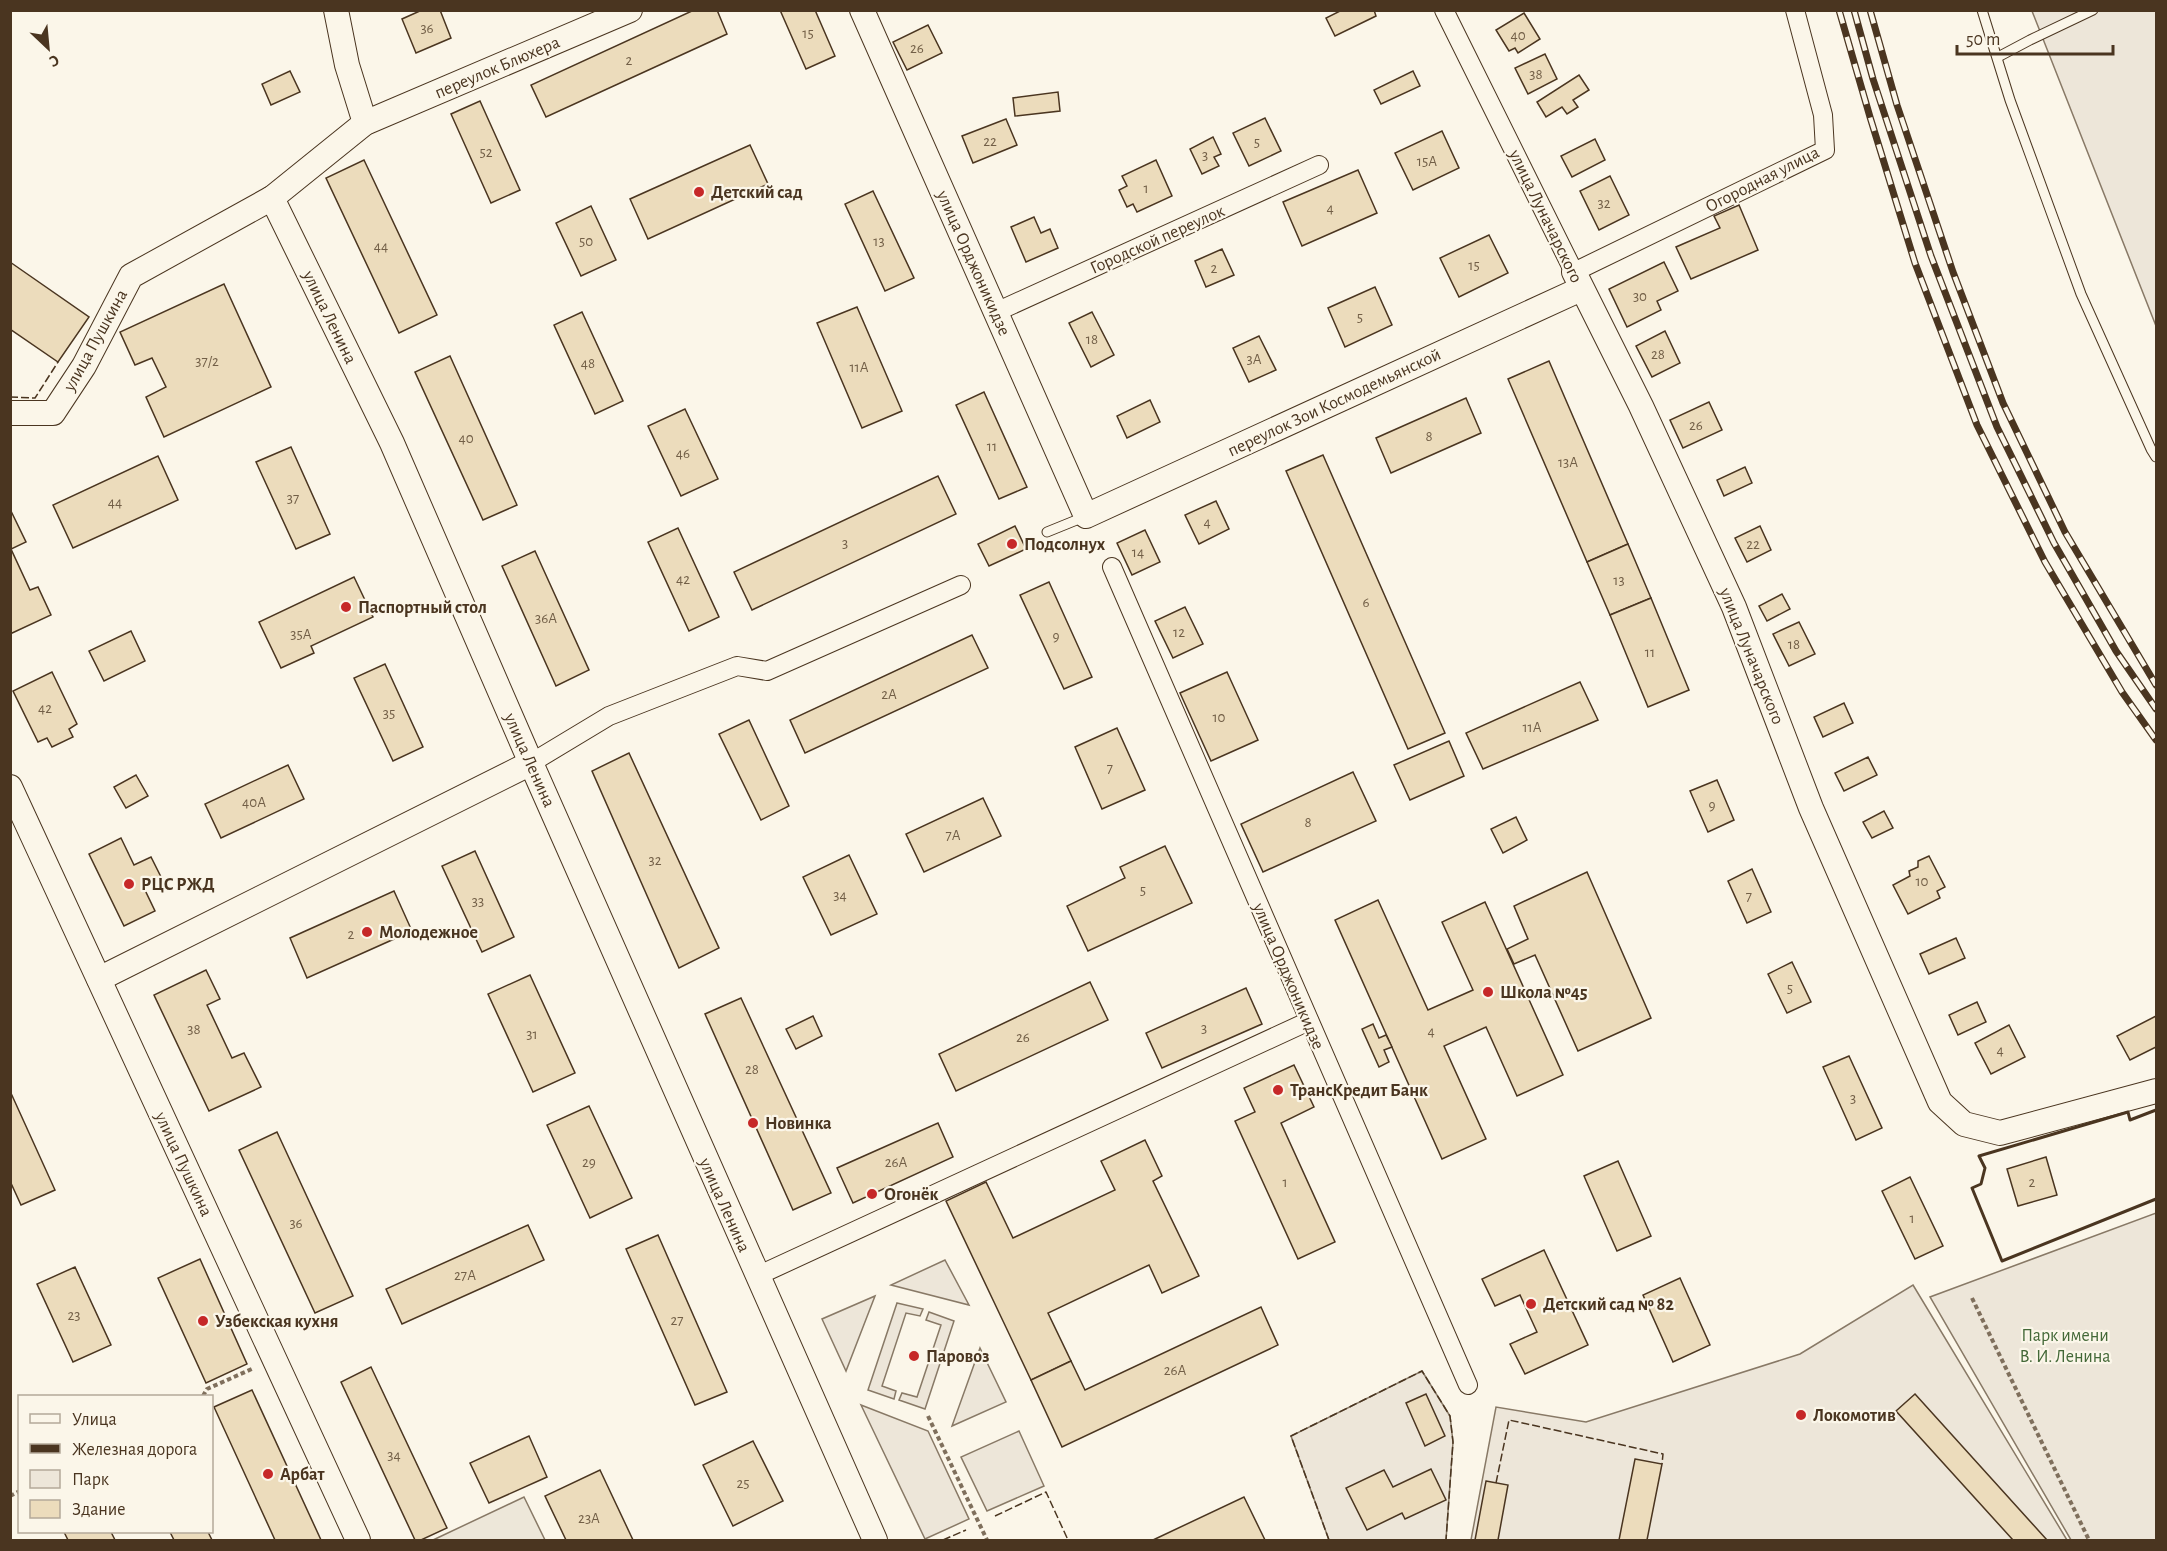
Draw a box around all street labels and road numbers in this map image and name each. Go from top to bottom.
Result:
street label: переулок Блюхера [432,33,563,102]
street label: Огородная улица [1703,143,1822,216]
street label: улица Луначарского [1505,146,1585,286]
street label: улица Орджоникидзе [933,187,1013,339]
street label: Городской переулок [1087,202,1228,278]
street label: улица Ленина [298,267,359,367]
street label: улица Пушкина [60,287,131,395]
street label: переулок Зои Космодемьянской [1225,346,1444,460]
street label: улица Луначарского [1715,585,1787,727]
street label: улица Ленина [500,710,558,810]
street label: улица Орджоникидзе [1249,900,1327,1052]
street label: улица Пушкина [151,1109,215,1219]
street label: улица Ленина [695,1155,753,1255]

